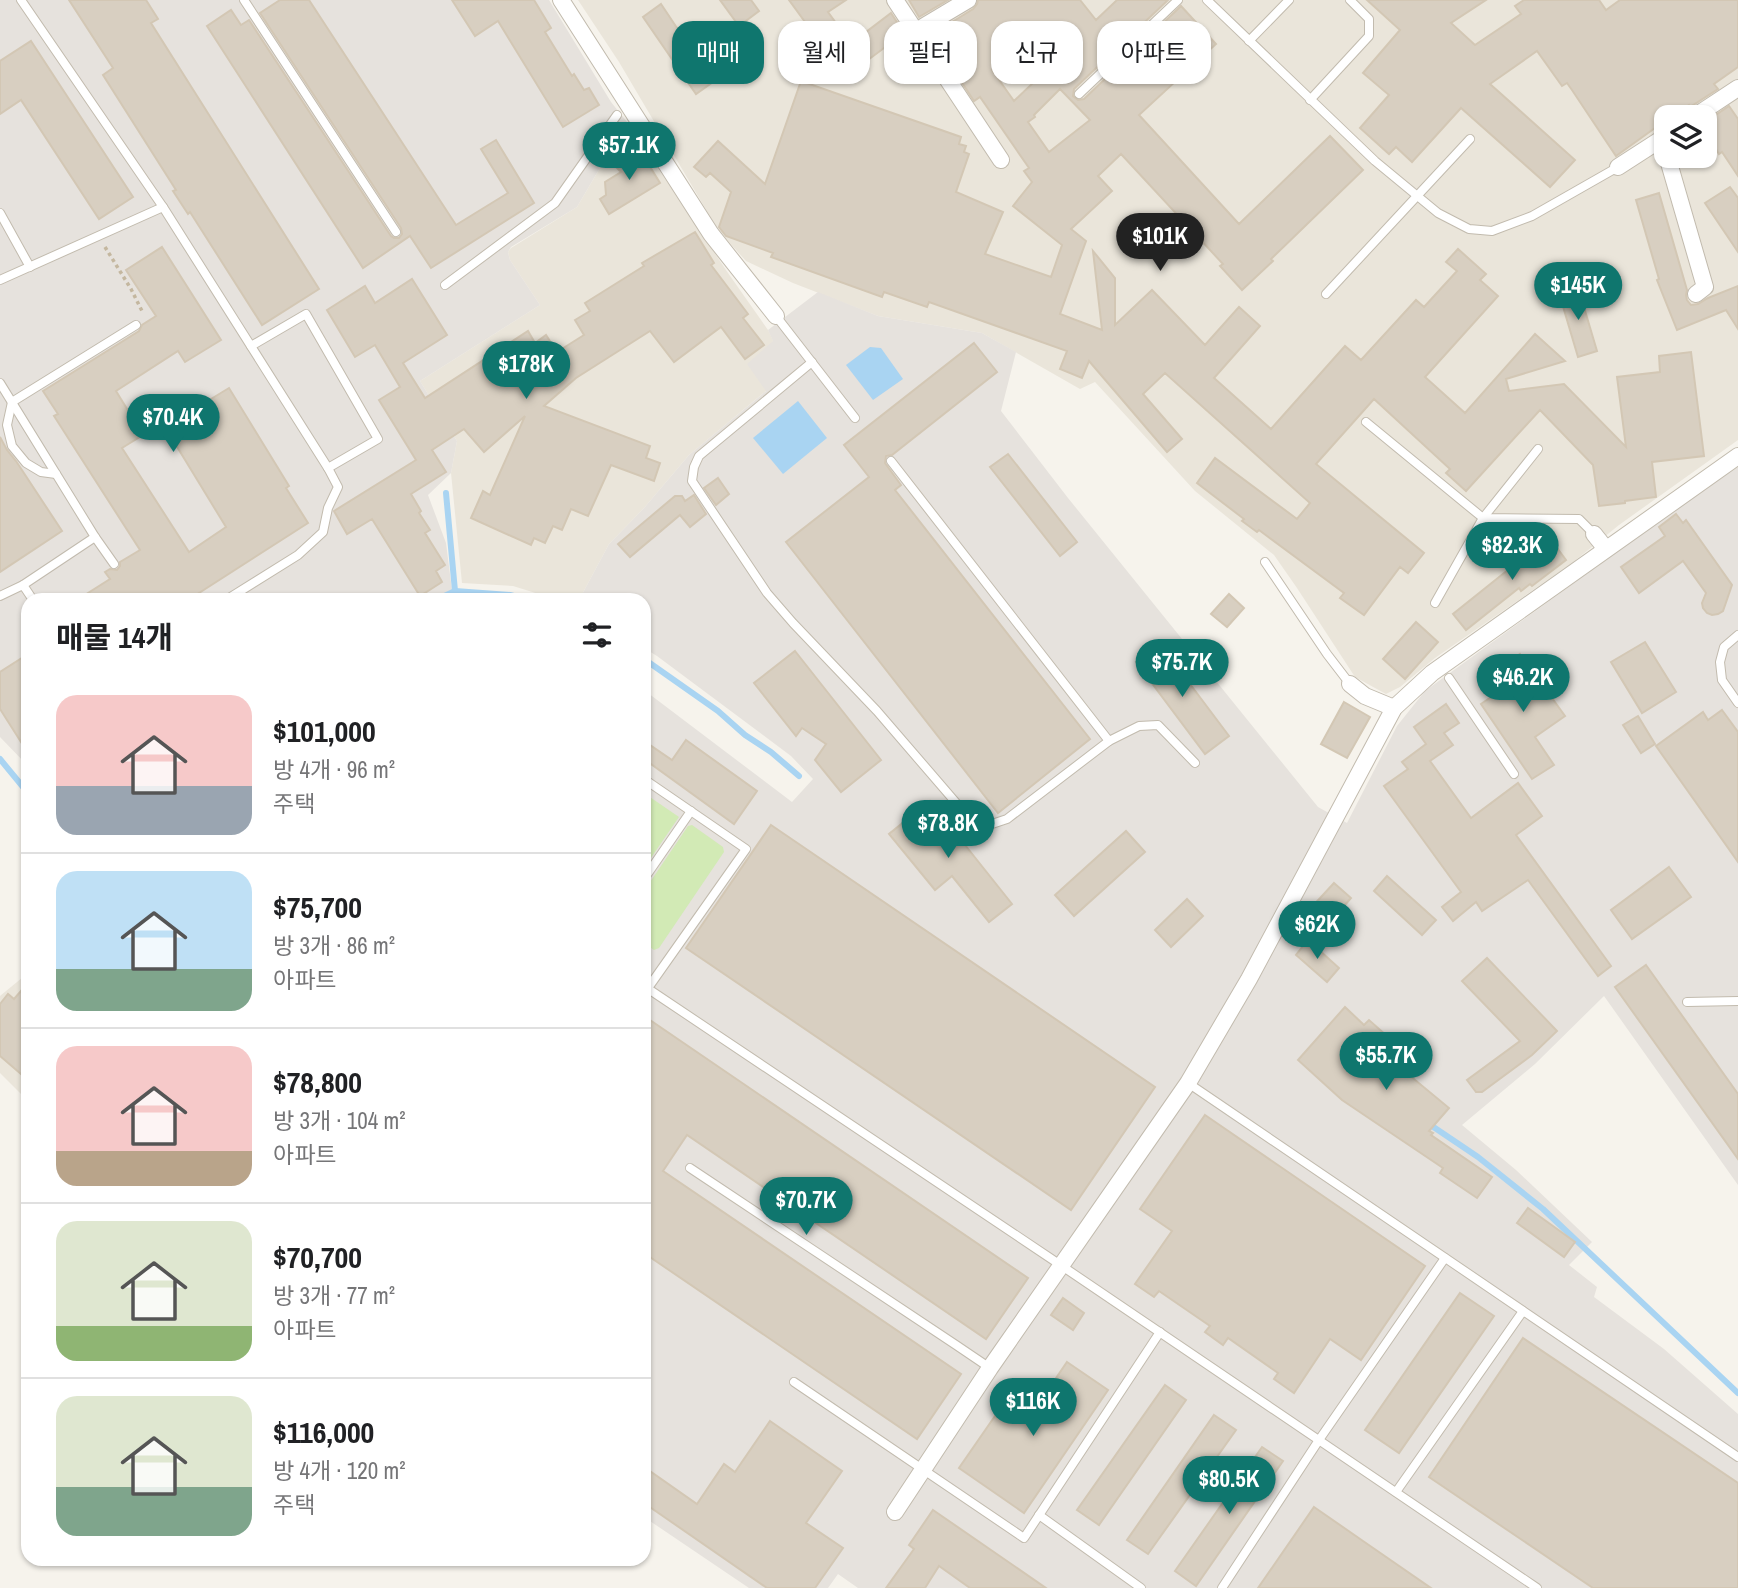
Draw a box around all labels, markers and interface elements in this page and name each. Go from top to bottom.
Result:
chip: 매매 [672,21,764,84]
chip: 월세 [778,21,870,84]
chip: 필터 [884,21,977,84]
chip: 신규 [991,21,1083,84]
chip: 아파트 [1097,21,1211,84]
map controls [1654,105,1717,168]
button: layers [1654,105,1717,168]
pin: $57.1K [572,122,686,182]
text: $57.1K [599,129,659,160]
pin: $101K [1111,214,1209,273]
text: $101K [1132,220,1188,251]
pin: $145K [1529,262,1627,322]
text: $145K [1550,269,1606,300]
pin: $178K [477,342,575,401]
text: $178K [498,348,554,379]
pin: $70.4K [116,394,230,454]
text: $70.4K [143,401,203,432]
pin: $82.3K [1455,522,1569,582]
text: $82.3K [1482,529,1542,560]
icon: filters [578,616,616,654]
text: 매물 14개 [56,617,173,657]
pin: $75.7K [1125,640,1239,699]
text: $75.7K [1152,646,1212,677]
pin: $46.2K [1466,654,1580,714]
text: $46.2K [1493,661,1553,692]
text: $101,000 [273,711,376,751]
icon: home [112,723,196,807]
text: 방 4개 · 96 m² [273,754,395,785]
text: 주택 [273,788,315,819]
pin: $78.8K [891,800,1005,860]
text: $78.8K [918,807,978,838]
text: $75,700 [273,887,362,927]
icon: home [112,899,196,983]
pin: $62K [1276,902,1358,961]
text: $62K [1294,908,1340,939]
text: 방 3개 · 86 m² [273,930,395,961]
text: 아파트 [273,964,336,995]
pin: $55.7K [1329,1032,1443,1092]
text: $55.7K [1356,1039,1416,1070]
text: $78,800 [273,1062,362,1102]
icon: home [112,1074,196,1158]
text: 방 3개 · 104 m² [273,1105,405,1136]
text: 아파트 [273,1139,336,1170]
pin: $70.7K [749,1178,863,1237]
text: $70.7K [776,1184,836,1215]
text: $70,700 [273,1237,362,1277]
icon: home [112,1249,196,1333]
text: 방 3개 · 77 m² [273,1280,395,1311]
text: 아파트 [273,1314,336,1345]
pin: $116K [984,1378,1082,1438]
text: $116K [1006,1385,1060,1416]
text: $116,000 [273,1412,374,1452]
icon: home [112,1424,196,1508]
text: 방 4개 · 120 m² [273,1455,405,1486]
pin: $80.5K [1172,1456,1286,1516]
text: $80.5K [1199,1463,1259,1494]
text: 주택 [273,1489,315,1520]

